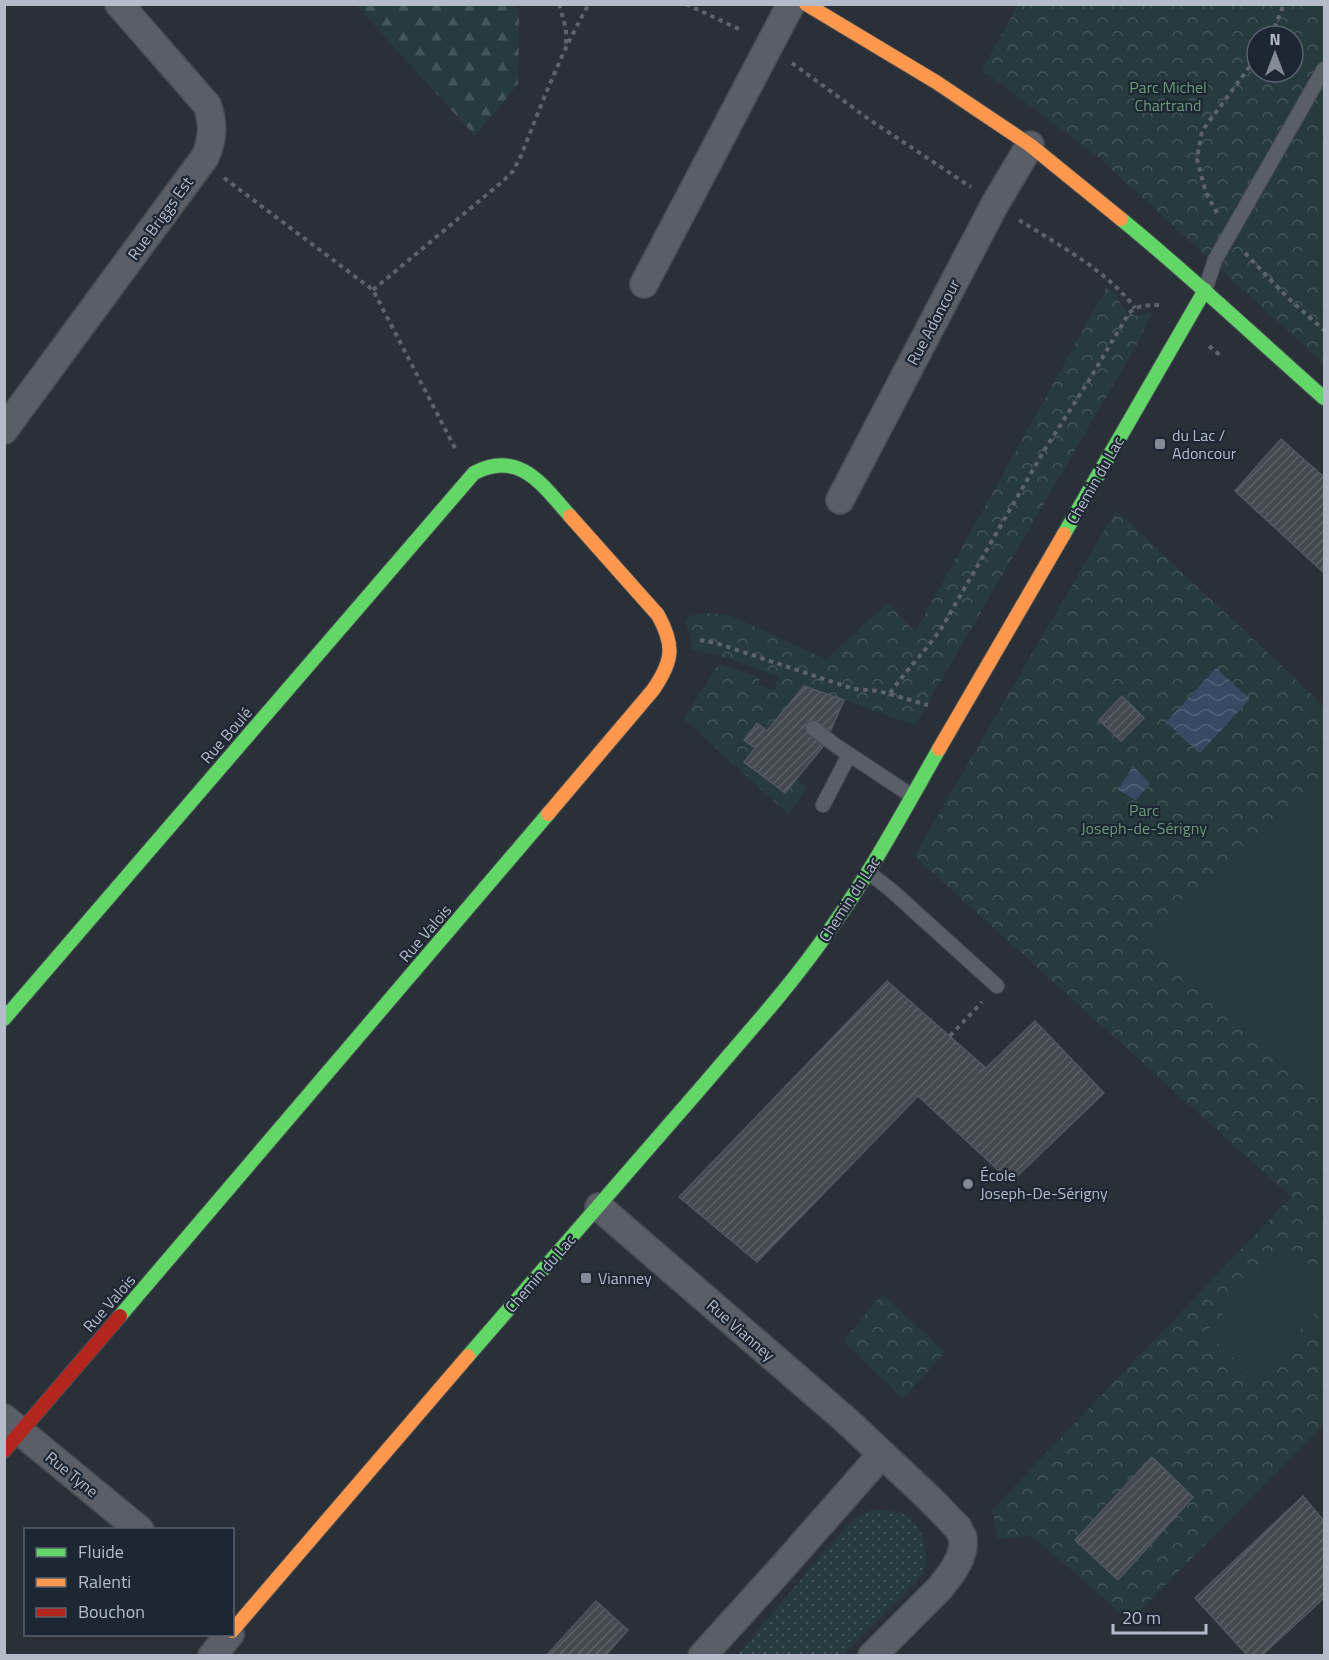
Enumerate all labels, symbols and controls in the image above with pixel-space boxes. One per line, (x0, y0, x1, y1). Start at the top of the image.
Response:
north arrow (1245, 24, 1305, 84)
text: N (1269, 27, 1281, 51)
park label: Parc Michel Chartrand (1129, 75, 1207, 117)
street label: Rue Briggs Est (121, 171, 199, 265)
street label: Rue Adoncour (900, 274, 966, 369)
place label: du Lac / Adoncour (1172, 423, 1237, 465)
street label: Chemin du Lac (1060, 432, 1130, 528)
marker: du Lac / Adoncour (1153, 437, 1167, 451)
street label: Rue Boulé (194, 701, 258, 769)
park label: Parc Joseph-de-Sérigny (1081, 798, 1207, 840)
street label: Chemin du Lac (812, 852, 886, 946)
street label: Rue Valois (393, 899, 457, 967)
place label: École Joseph-De-Sérigny (980, 1163, 1108, 1205)
marker: École Joseph-De-Sérigny (961, 1177, 975, 1191)
street label: Chemin du Lac (499, 1228, 581, 1318)
place label: Vianney (598, 1266, 652, 1290)
street label: Rue Valois (77, 1269, 141, 1337)
marker: Vianney (579, 1271, 593, 1285)
street label: Rue Vianney (702, 1294, 781, 1367)
street label: Rue Tyne (40, 1445, 104, 1503)
legend (24, 1528, 234, 1636)
text: Fluide (78, 1538, 124, 1565)
text: Ralenti (78, 1568, 131, 1595)
scale bar (1113, 1597, 1206, 1635)
text: Bouchon (78, 1598, 145, 1625)
text: 20 m (1122, 1604, 1161, 1631)

